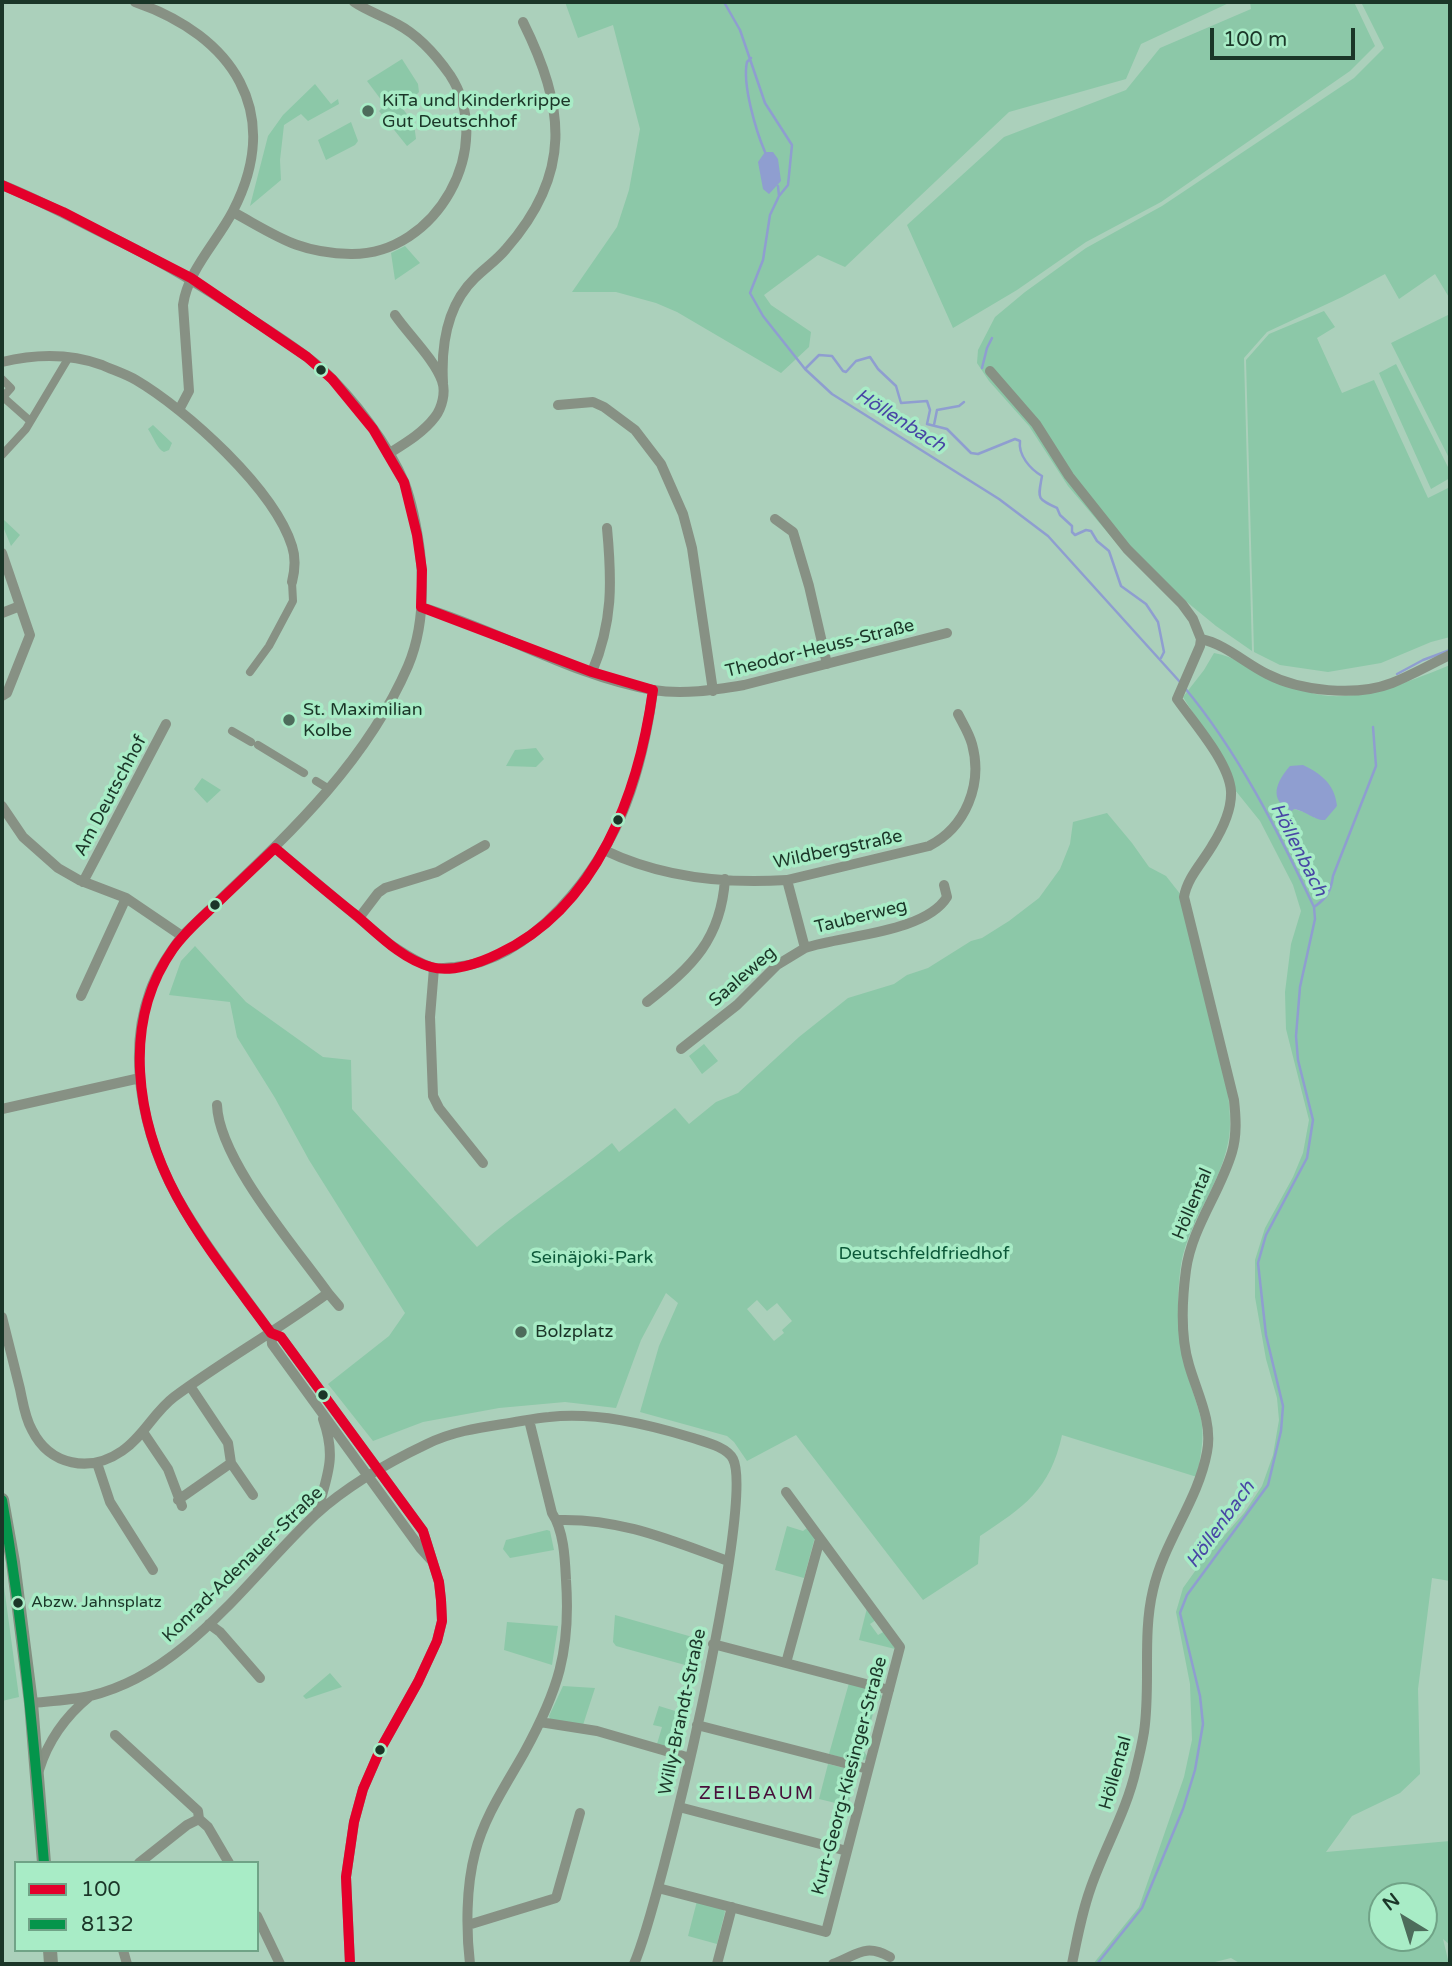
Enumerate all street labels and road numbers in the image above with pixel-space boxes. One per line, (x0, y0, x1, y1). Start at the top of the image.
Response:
street label: Theodor-Heuss-Straße (723, 615, 917, 683)
street label: Am Deutschhof (70, 732, 152, 860)
street label: Wildbergstraße (771, 826, 905, 874)
street label: Tauberweg (812, 895, 910, 939)
street label: Saaleweg (705, 942, 781, 1012)
street label: Höllental (1168, 1165, 1218, 1243)
street label: Konrad-Adenauer-Straße (158, 1483, 328, 1647)
street label: Willy-Brandt-Straße (655, 1627, 711, 1797)
street label: Kurt-Georg-Kiesinger-Straße (808, 1654, 892, 1898)
street label: Höllental (1095, 1734, 1137, 1812)

